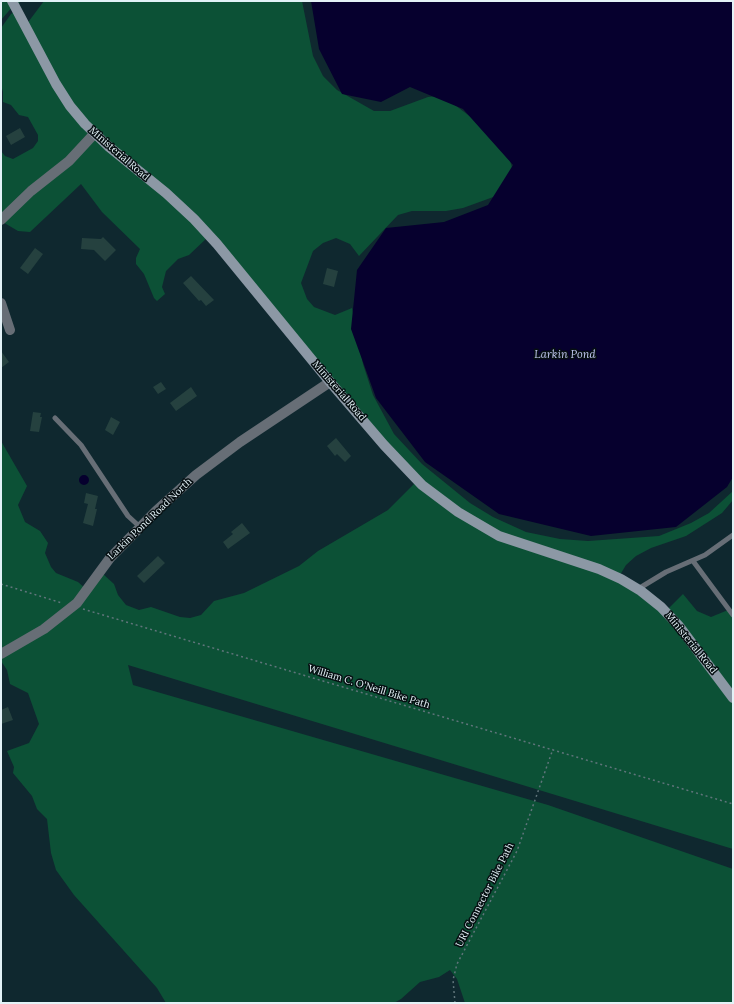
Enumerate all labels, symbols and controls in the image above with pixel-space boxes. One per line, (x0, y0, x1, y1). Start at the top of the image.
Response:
street label: Ministerial Road (87, 125, 151, 183)
water label: Larkin Pond (534, 348, 596, 362)
street label: Ministerial Road (310, 359, 368, 423)
street label: Larkin Pond Road North (105, 476, 195, 562)
street label: Ministerial Road (663, 610, 719, 676)
street label: William C. O'Neill Bike Path (307, 663, 431, 711)
street label: URI Connector Bike Path (453, 841, 517, 949)

